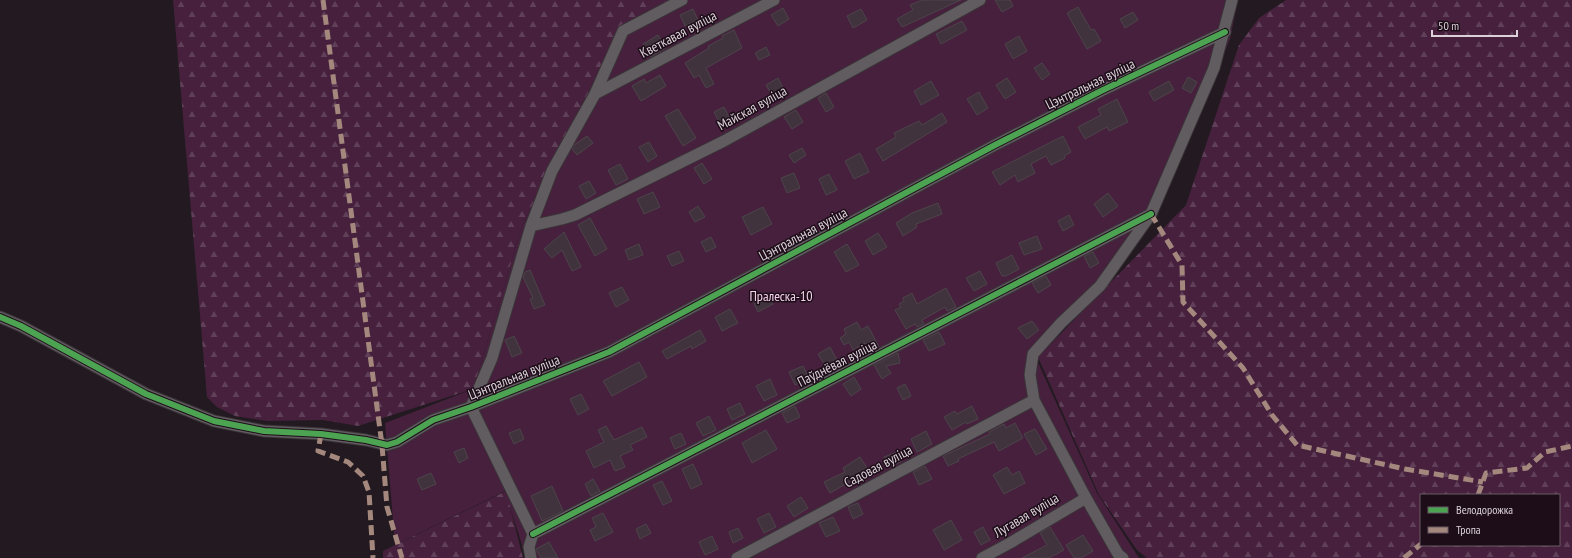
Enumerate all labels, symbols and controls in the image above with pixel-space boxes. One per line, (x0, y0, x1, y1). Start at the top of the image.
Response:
street label: Кветкавая вуліца (636, 6, 720, 62)
scale bar (1432, 12, 1517, 38)
text: 50 m (1438, 18, 1459, 33)
street label: Цэнтральная вуліца (1042, 55, 1138, 113)
street label: Майская вуліца (714, 82, 790, 134)
street label: Цэнтральная вуліца (756, 203, 850, 265)
park label: Пралеска-10 (749, 287, 813, 305)
street label: Паўднёвая вуліца (794, 335, 880, 391)
street label: Цэнтральная вуліца (465, 350, 563, 404)
street label: Садовая вуліца (841, 440, 915, 492)
street label: Лугавая вуліца (989, 489, 1062, 542)
legend (1420, 494, 1560, 546)
text: Велодорожка (1456, 502, 1513, 517)
text: Тропа (1456, 522, 1481, 537)

